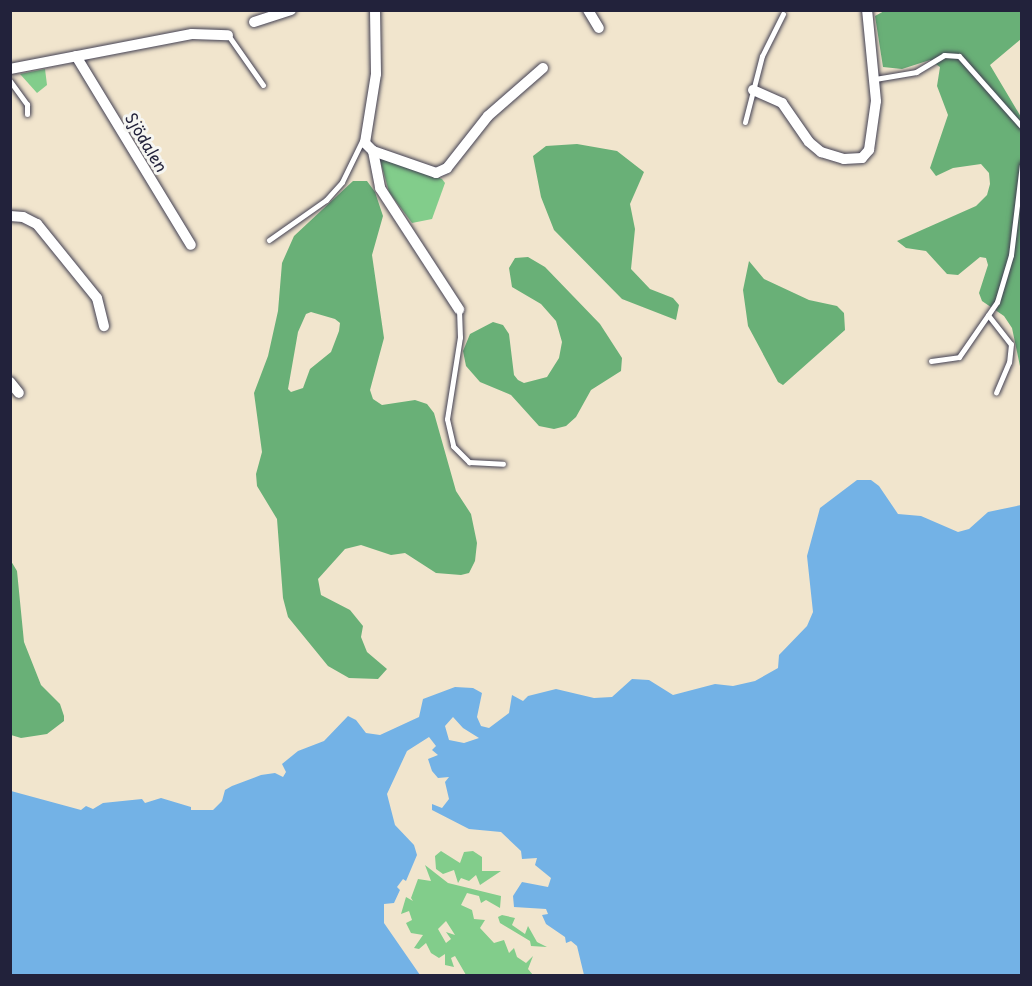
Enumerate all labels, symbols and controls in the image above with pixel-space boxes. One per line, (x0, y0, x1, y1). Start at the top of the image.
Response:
street label: Sjödalen (122, 109, 172, 175)

